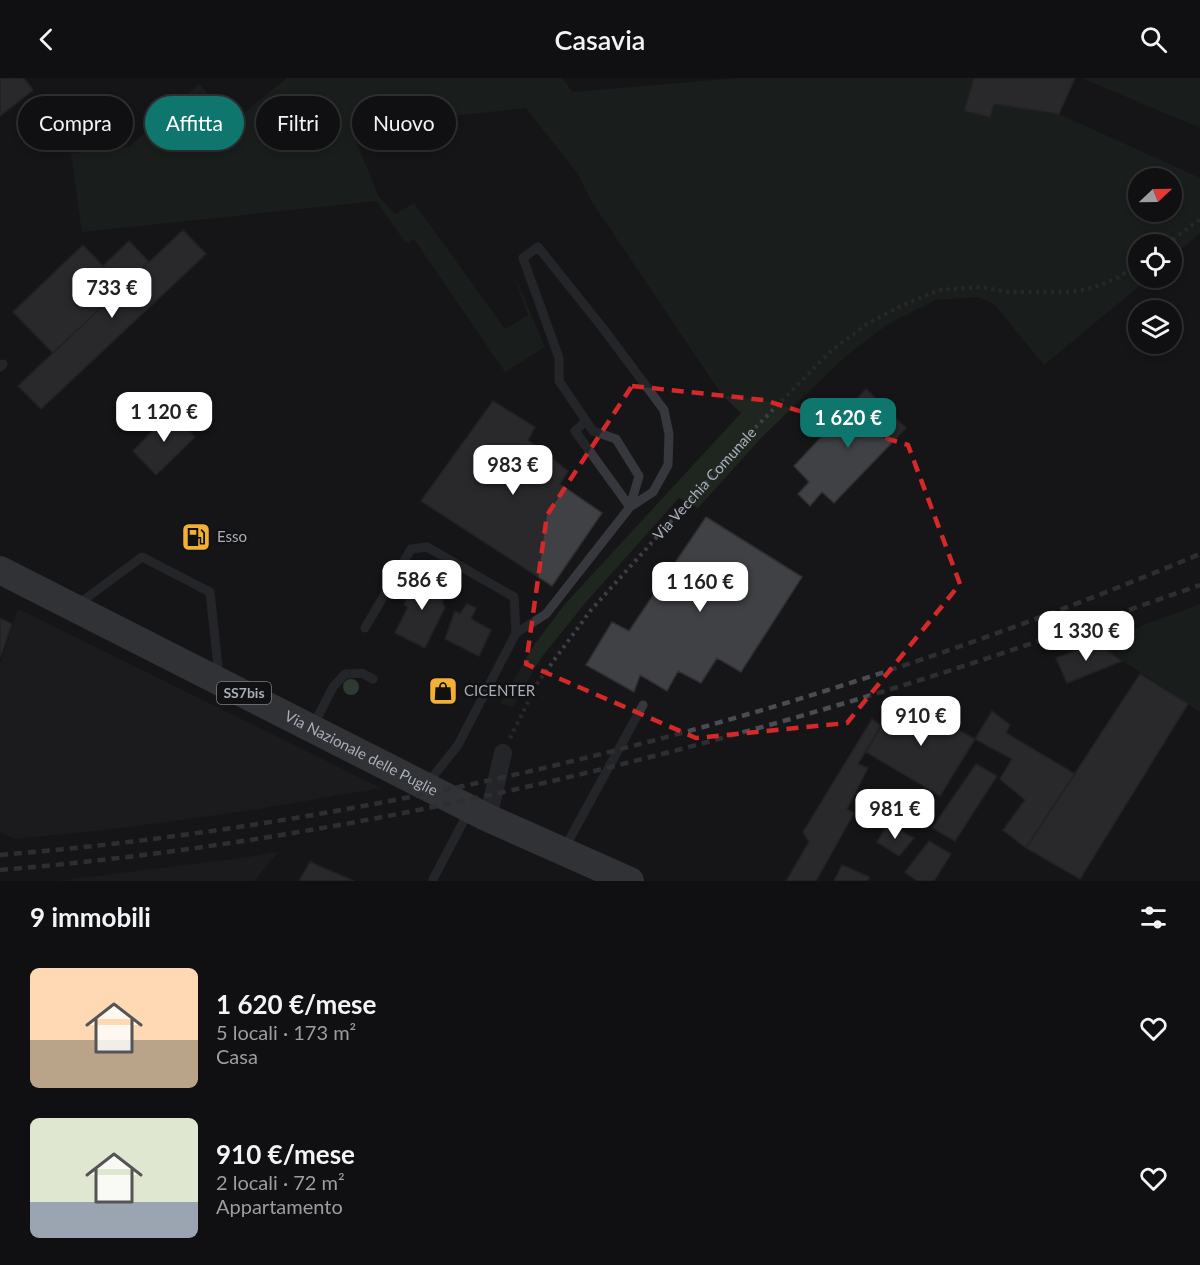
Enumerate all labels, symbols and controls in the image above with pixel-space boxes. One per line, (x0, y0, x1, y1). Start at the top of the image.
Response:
icon: back (30, 23, 63, 56)
text: Casavia (555, 23, 645, 56)
icon: search (1137, 23, 1170, 56)
chip: Compra (18, 96, 133, 150)
chip: Affitta (145, 96, 244, 150)
chip: Filtri (256, 96, 340, 150)
chip: Nuovo (352, 96, 456, 150)
north arrow (1128, 168, 1182, 222)
map controls (1128, 168, 1182, 354)
button: locate (1128, 234, 1182, 288)
pin: 733 € (70, 268, 154, 319)
text: 733 € (86, 275, 138, 299)
button: layers (1128, 300, 1182, 354)
pin: 1 120 € (109, 392, 219, 443)
pin: 1 620 € (793, 398, 903, 449)
text: 1 120 € (130, 399, 198, 423)
text: 1 620 € (814, 405, 882, 429)
street label: Via Vecchia Comunale (649, 423, 760, 543)
pin: 983 € (471, 445, 555, 496)
text: 983 € (487, 452, 539, 476)
fuel station icon: Esso (180, 521, 212, 553)
place label: Esso (217, 527, 247, 545)
pin: 586 € (380, 560, 464, 611)
pin: 1 160 € (645, 562, 755, 613)
text: 586 € (396, 567, 448, 591)
text: 1 160 € (666, 569, 734, 593)
pin: 1 330 € (1031, 611, 1141, 662)
text: 1 330 € (1052, 618, 1120, 642)
shop icon: CICENTER (427, 675, 459, 707)
place label: CICENTER (464, 681, 536, 699)
road number: SS7bis (217, 682, 271, 704)
pin: 910 € (879, 696, 963, 747)
text: 910 € (895, 703, 947, 727)
street label: Via Nazionale delle Puglie (282, 706, 441, 799)
pin: 981 € (853, 789, 937, 840)
text: 981 € (869, 796, 921, 820)
text: 9 immobili (30, 901, 151, 933)
icon: filters (1137, 901, 1170, 934)
text: 1 620 €/mese (216, 988, 376, 1020)
icon: home (78, 992, 150, 1064)
icon: heart (1137, 1012, 1170, 1045)
text: 5 locali · 173 m² (216, 1020, 356, 1044)
text: Casa (216, 1044, 258, 1068)
text: 910 €/mese (216, 1138, 355, 1170)
icon: home (78, 1142, 150, 1214)
icon: heart (1137, 1162, 1170, 1195)
text: 2 locali · 72 m² (216, 1170, 345, 1194)
text: Appartamento (216, 1194, 343, 1218)

